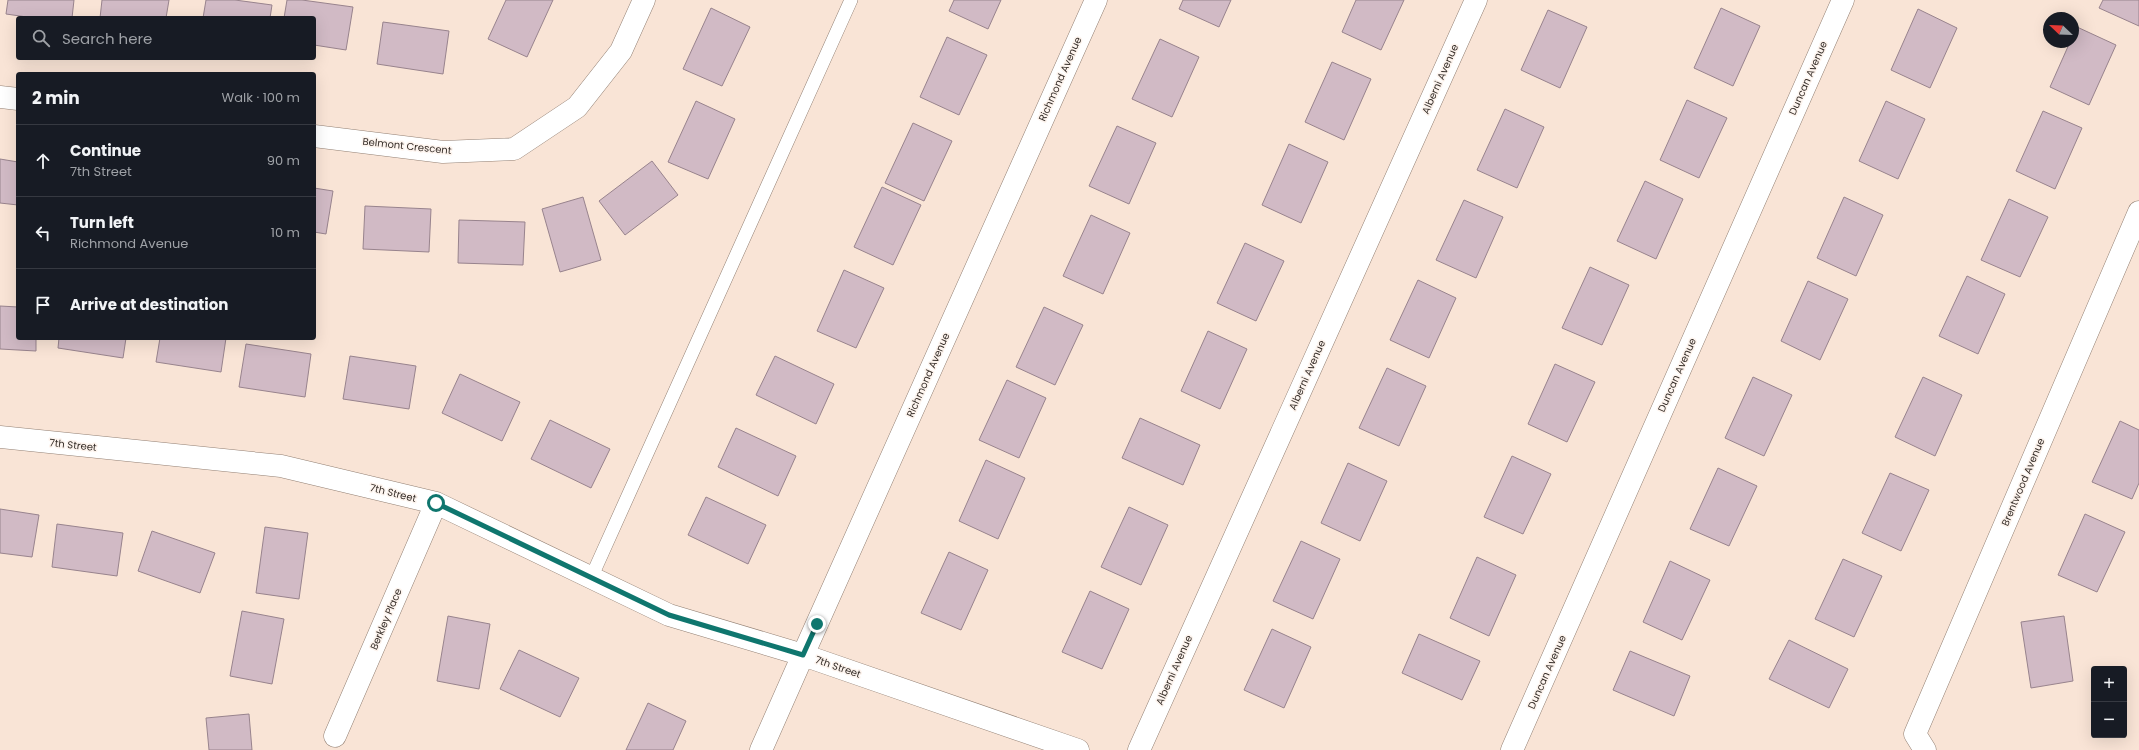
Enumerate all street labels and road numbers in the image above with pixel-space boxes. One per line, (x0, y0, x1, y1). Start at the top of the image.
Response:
street label: Richmond Avenue (1035, 34, 1085, 124)
street label: Duncan Avenue (1785, 39, 1831, 117)
street label: Alberni Avenue (1418, 42, 1462, 116)
street label: Belmont Crescent (362, 134, 453, 158)
street label: Richmond Avenue (903, 330, 953, 420)
street label: Duncan Avenue (1654, 336, 1700, 414)
street label: Alberni Avenue (1285, 338, 1329, 412)
street label: 7th Street (49, 435, 98, 455)
street label: Brentwood Avenue (1998, 436, 2048, 528)
street label: 7th Street (368, 480, 418, 506)
street label: Berkley Place (366, 586, 406, 652)
street label: Alberni Avenue (1152, 633, 1196, 707)
street label: Duncan Avenue (1524, 633, 1570, 711)
street label: 7th Street (813, 652, 863, 682)

